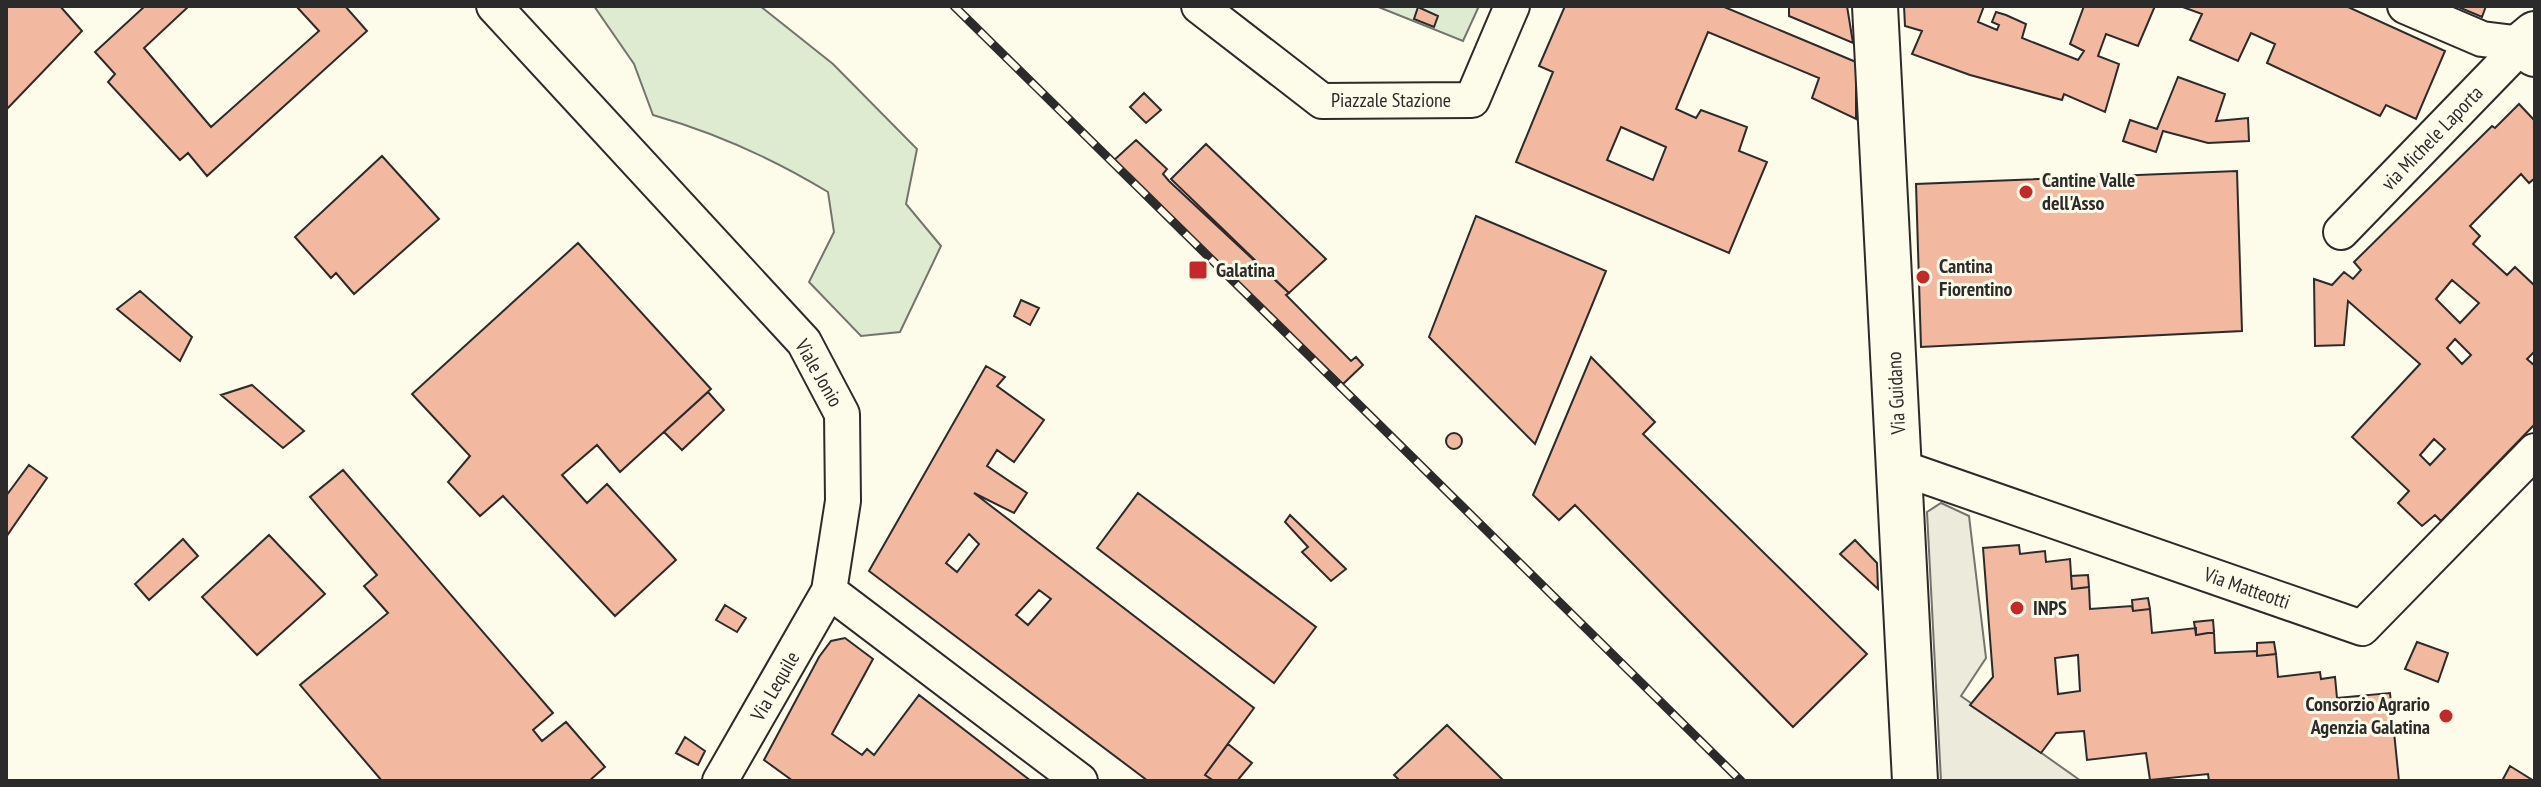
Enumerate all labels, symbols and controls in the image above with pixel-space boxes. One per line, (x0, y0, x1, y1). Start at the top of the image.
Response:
street label: via Michele Laporta (2376, 80, 2488, 196)
street label: Piazzale Stazione (1331, 87, 1451, 113)
place label: Cantine Valle dell'Asso (2042, 167, 2135, 216)
marker: Cantine Valle dell'Asso (2017, 183, 2035, 201)
place label: Cantina Fiorentino (1939, 253, 2012, 302)
place label: Galatina (1216, 257, 1275, 283)
marker: Galatina (1187, 259, 1209, 281)
marker: Cantina Fiorentino (1914, 268, 1932, 286)
street label: Viale Jonio (789, 334, 849, 412)
street label: Via Guidano (1881, 351, 1911, 436)
street label: Via Matteotti (2200, 561, 2294, 615)
place label: INPS (2033, 595, 2067, 621)
marker: INPS (2008, 599, 2026, 617)
street label: Via Lequile (744, 647, 805, 726)
place label: Consorzio Agrario Agenzia Galatina (2305, 691, 2430, 740)
marker: Consorzio Agrario Agenzia Galatina (2437, 707, 2455, 725)

